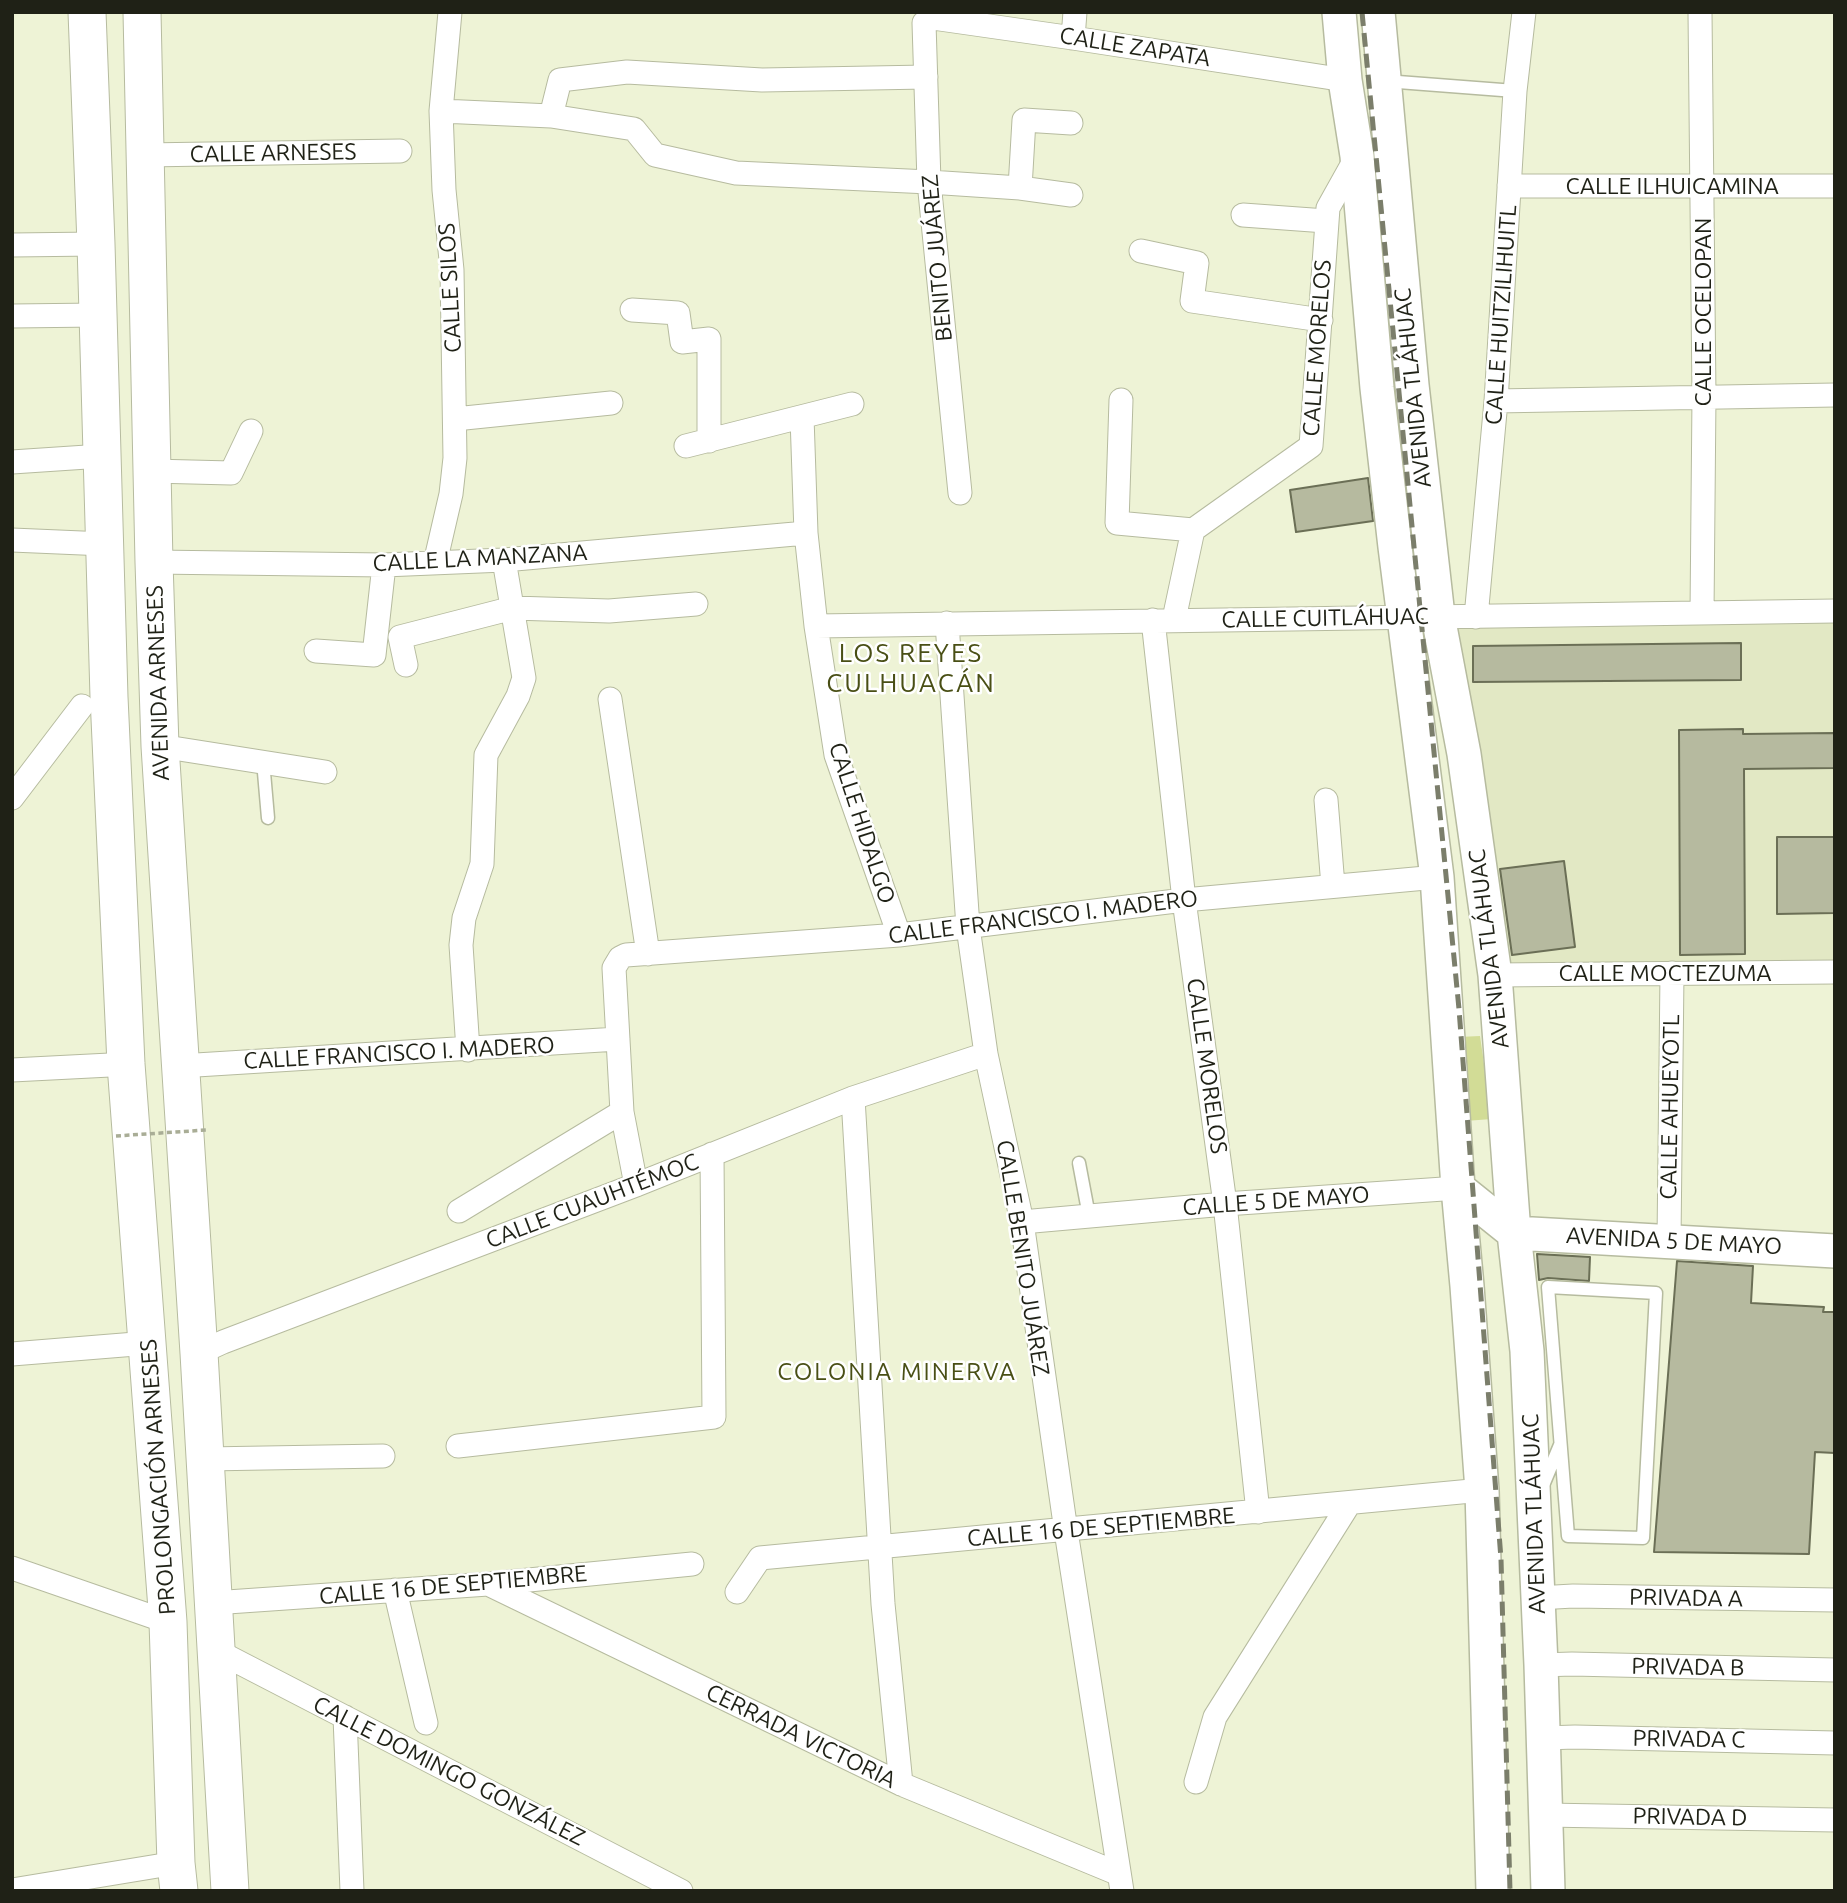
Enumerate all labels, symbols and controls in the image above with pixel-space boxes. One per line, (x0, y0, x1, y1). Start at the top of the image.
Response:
street label: CALLE ZAPATA (1058, 21, 1212, 73)
street label: CALLE ARNESES (189, 138, 357, 168)
street label: CALLE ILHUICAMINA (1565, 172, 1779, 200)
street label: BENITO JUÁREZ (916, 173, 958, 343)
street label: CALLE HUITZILIHUITL (1480, 204, 1522, 426)
street label: CALLE OCELOPAN (1689, 218, 1717, 406)
street label: CALLE SILOS (433, 222, 467, 354)
street label: CALLE MORELOS (1297, 259, 1337, 437)
street label: AVENIDA TLÁHUAC (1389, 287, 1437, 489)
street label: CALLE LA MANZANA (372, 539, 588, 577)
street label: AVENIDA ARNESES (141, 585, 175, 781)
street label: CALLE CUITLÁHUAC (1221, 602, 1429, 634)
district label: LOS REYES CULHUACÁN (827, 637, 995, 698)
street label: CALLE HIDALGO (823, 739, 901, 907)
street label: AVENIDA TLÁHUAC (1463, 848, 1515, 1050)
street label: CALLE FRANCISCO I. MADERO (887, 884, 1199, 950)
street label: CALLE MOCTEZUMA (1559, 959, 1771, 987)
street label: CALLE MORELOS (1181, 976, 1233, 1156)
street label: CALLE AHUEYOTL (1655, 1014, 1685, 1200)
street label: CALLE FRANCISCO I. MADERO (243, 1031, 555, 1075)
street label: CALLE BENITO JUÁREZ (991, 1138, 1055, 1378)
street label: CALLE CUAUHTÉMOC (482, 1148, 702, 1254)
street label: CALLE 5 DE MAYO (1181, 1181, 1371, 1221)
street label: AVENIDA 5 DE MAYO (1565, 1222, 1783, 1260)
street label: PROLONGACIÓN ARNESES (135, 1338, 181, 1616)
district label: COLONIA MINERVA (779, 1358, 1015, 1386)
street label: AVENIDA TLÁHUAC (1517, 1413, 1551, 1615)
street label: CALLE 16 DE SEPTIEMBRE (966, 1502, 1236, 1552)
street label: CALLE 16 DE SEPTIEMBRE (318, 1560, 588, 1610)
street label: PRIVADA A (1629, 1583, 1743, 1613)
street label: PRIVADA B (1631, 1652, 1745, 1682)
street label: CERRADA VICTORIA (702, 1678, 900, 1794)
street label: CALLE DOMINGO GONZÁLEZ (308, 1690, 590, 1852)
street label: PRIVADA C (1632, 1724, 1746, 1754)
street label: PRIVADA D (1632, 1802, 1748, 1832)

